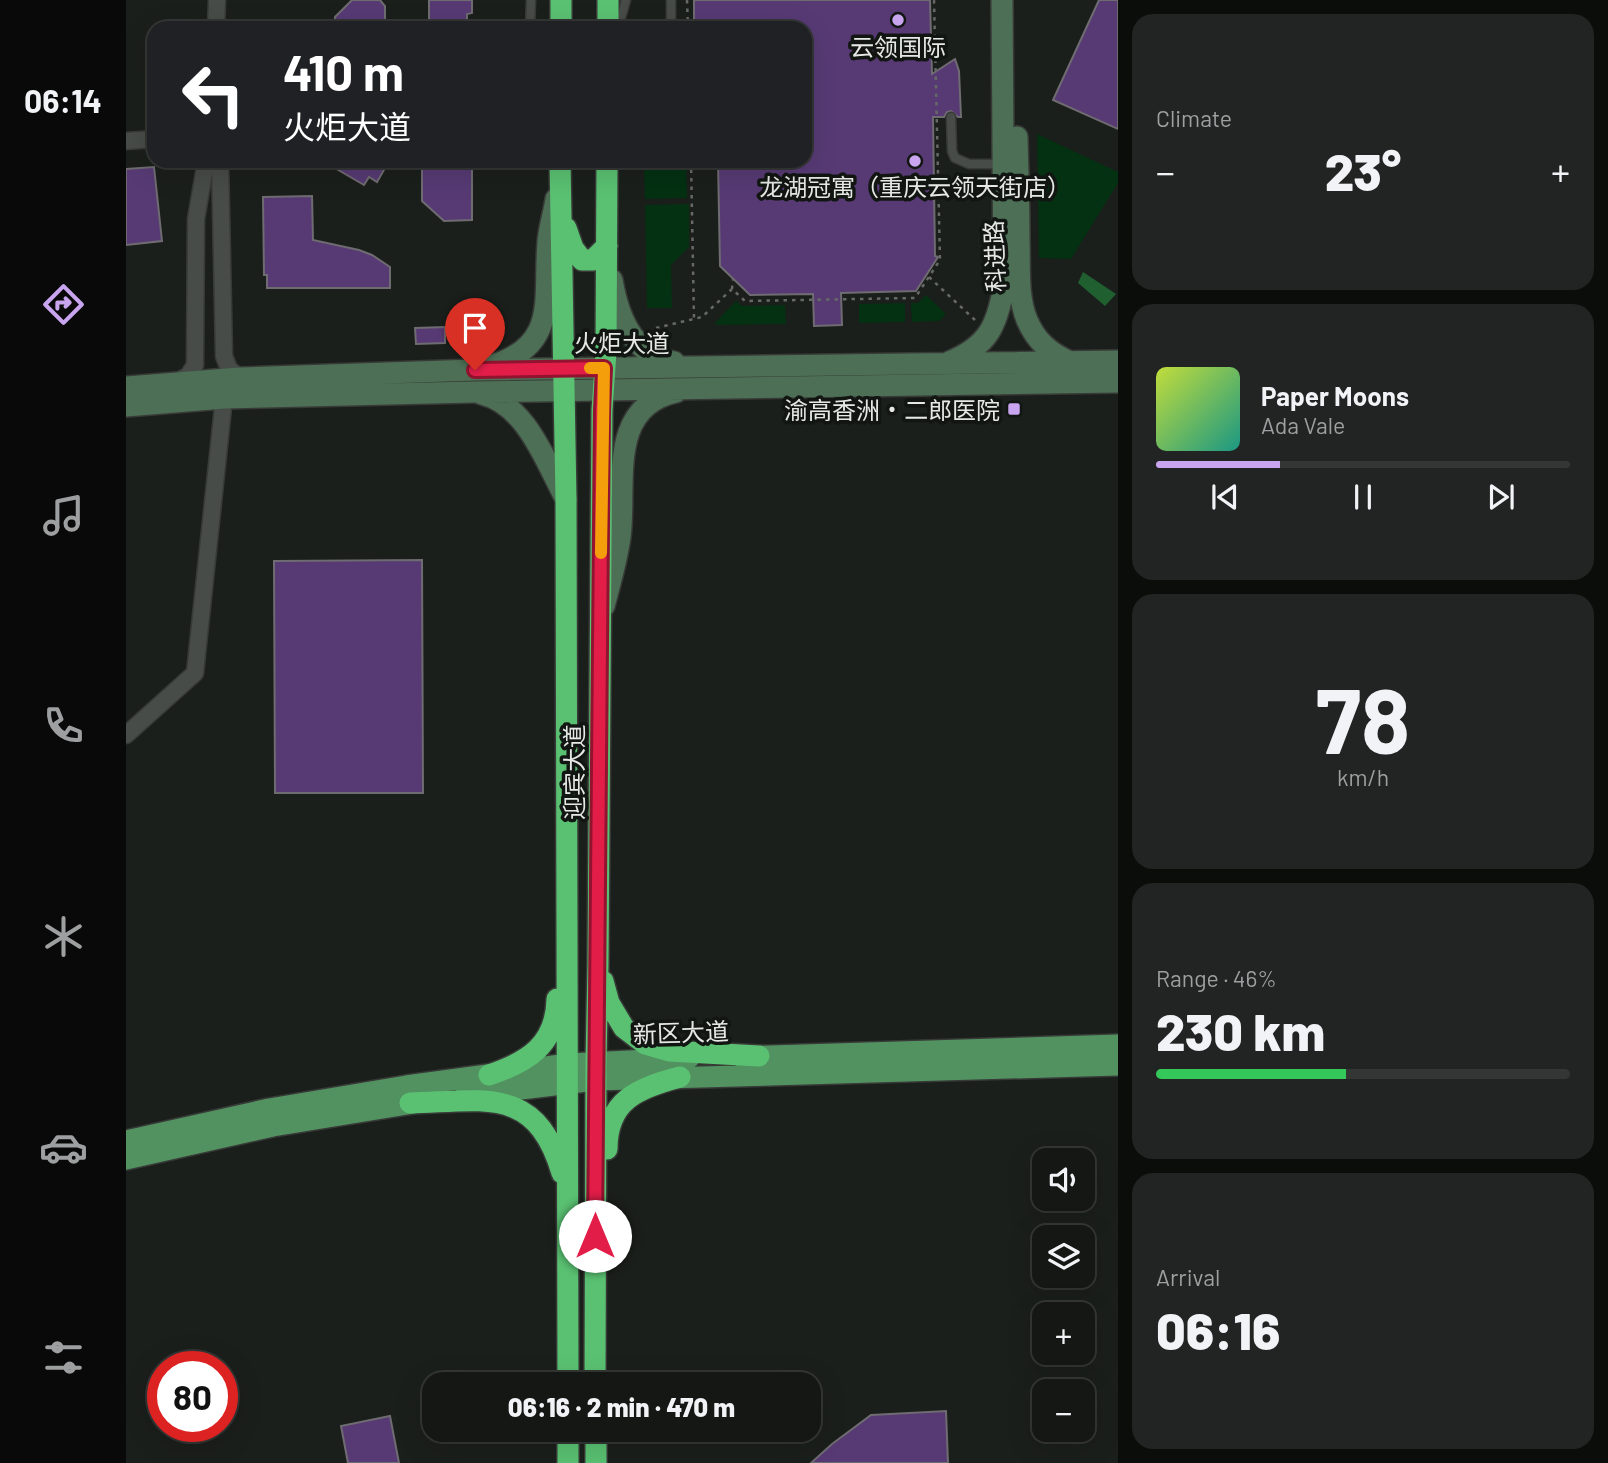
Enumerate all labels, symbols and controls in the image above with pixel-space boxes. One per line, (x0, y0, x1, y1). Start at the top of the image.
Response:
marker: 云领国际 (890, 12, 906, 28)
place label: 云领国际 (850, 32, 946, 61)
text: 410 m (283, 42, 404, 101)
icon: left (168, 49, 259, 140)
text: 06:14 (24, 81, 102, 119)
text: Climate (1156, 104, 1232, 132)
text: 火炬大道 (283, 107, 411, 145)
text: 23° (1325, 139, 1401, 201)
text: − (1156, 148, 1175, 194)
text: + (1551, 148, 1570, 194)
marker: 龙湖冠寓（重庆云领天街店） (907, 153, 923, 169)
place label: 龙湖冠寓（重庆云领天街店） (759, 172, 1071, 201)
street label: 科进路 (978, 220, 1010, 292)
icon: directions (39, 280, 88, 329)
pin (445, 298, 505, 370)
icon: arrive (456, 309, 494, 347)
street label: 火炬大道 (574, 328, 670, 357)
text: Paper Moons (1261, 380, 1409, 411)
place label: 渝高香洲‧二郎医院 (784, 395, 1000, 424)
marker: 渝高香洲‧二郎医院 (1006, 401, 1022, 417)
text: Ada Vale (1261, 411, 1345, 439)
icon: previous (1206, 478, 1244, 516)
icon: pause (1344, 478, 1382, 516)
icon: next (1482, 478, 1520, 516)
icon: music (39, 491, 88, 540)
text: 78 (1316, 663, 1410, 772)
icon: phone (39, 701, 88, 750)
street label: 迎宾大道 (559, 724, 588, 820)
text: km/h (1337, 763, 1389, 791)
icon: climate (39, 912, 88, 961)
text: Range · 46% (1156, 964, 1277, 992)
text: 230 km (1156, 999, 1325, 1061)
street label: 新区大道 (633, 1016, 729, 1048)
icon: car (39, 1123, 88, 1172)
map controls (1032, 1148, 1095, 1442)
button: sound (1032, 1148, 1095, 1211)
position arrow (558, 1199, 632, 1273)
button: layers (1032, 1225, 1095, 1288)
text: Arrival (1156, 1263, 1220, 1291)
text: 06:16 (1156, 1298, 1280, 1360)
button: + (1032, 1302, 1095, 1365)
icon: filters (39, 1333, 88, 1382)
speed limit sign: 80 (147, 1351, 238, 1442)
button: − (1032, 1379, 1095, 1442)
text: 06:16 · 2 min · 470 m (508, 1391, 735, 1422)

